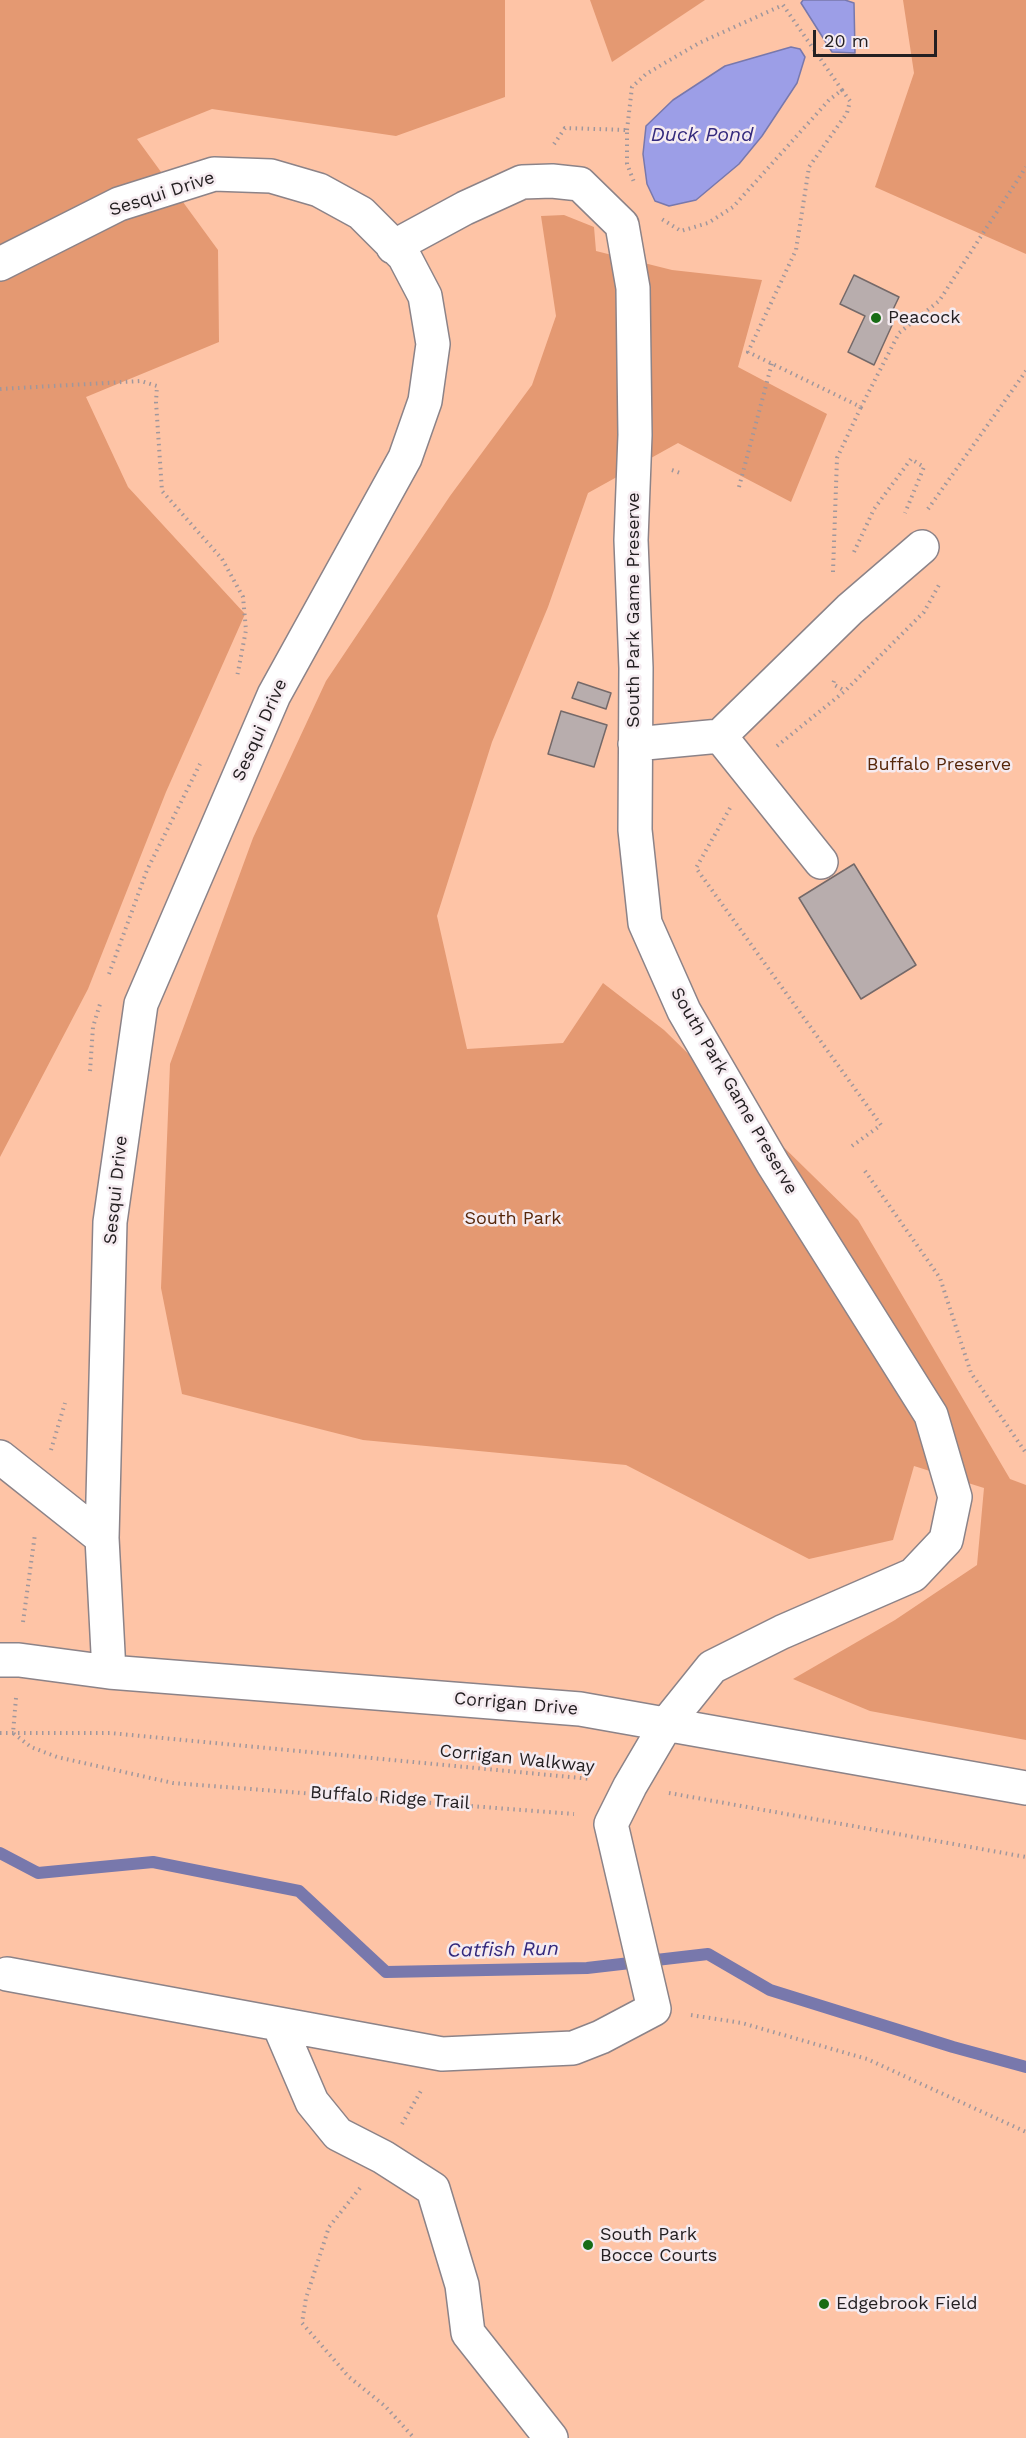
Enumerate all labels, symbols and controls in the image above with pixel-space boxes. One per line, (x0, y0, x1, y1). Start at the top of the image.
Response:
scale bar (816, 18, 940, 56)
text: 20 m (824, 30, 869, 51)
water label: Duck Pond (651, 123, 753, 147)
street label: Sesqui Drive (107, 167, 217, 221)
place label: Peacock (888, 307, 961, 329)
marker: Peacock (869, 311, 883, 325)
street label: South Park Game Preserve (623, 492, 645, 728)
street label: Sesqui Drive (228, 676, 292, 784)
park label: Buffalo Preserve (867, 754, 1011, 776)
street label: South Park Game Preserve (666, 984, 802, 1198)
street label: Sesqui Drive (100, 1134, 132, 1246)
park label: South Park (465, 1208, 561, 1230)
street label: Corrigan Drive (453, 1688, 579, 1720)
street label: Corrigan Walkway (438, 1740, 596, 1778)
street label: Buffalo Ridge Trail (309, 1782, 471, 1814)
water label: Catfish Run (447, 1937, 559, 1963)
place label: South Park Bocce Courts (600, 2224, 717, 2266)
marker: South Park Bocce Courts (581, 2238, 595, 2252)
place label: Edgebrook Field (836, 2293, 978, 2315)
marker: Edgebrook Field (817, 2297, 831, 2311)

